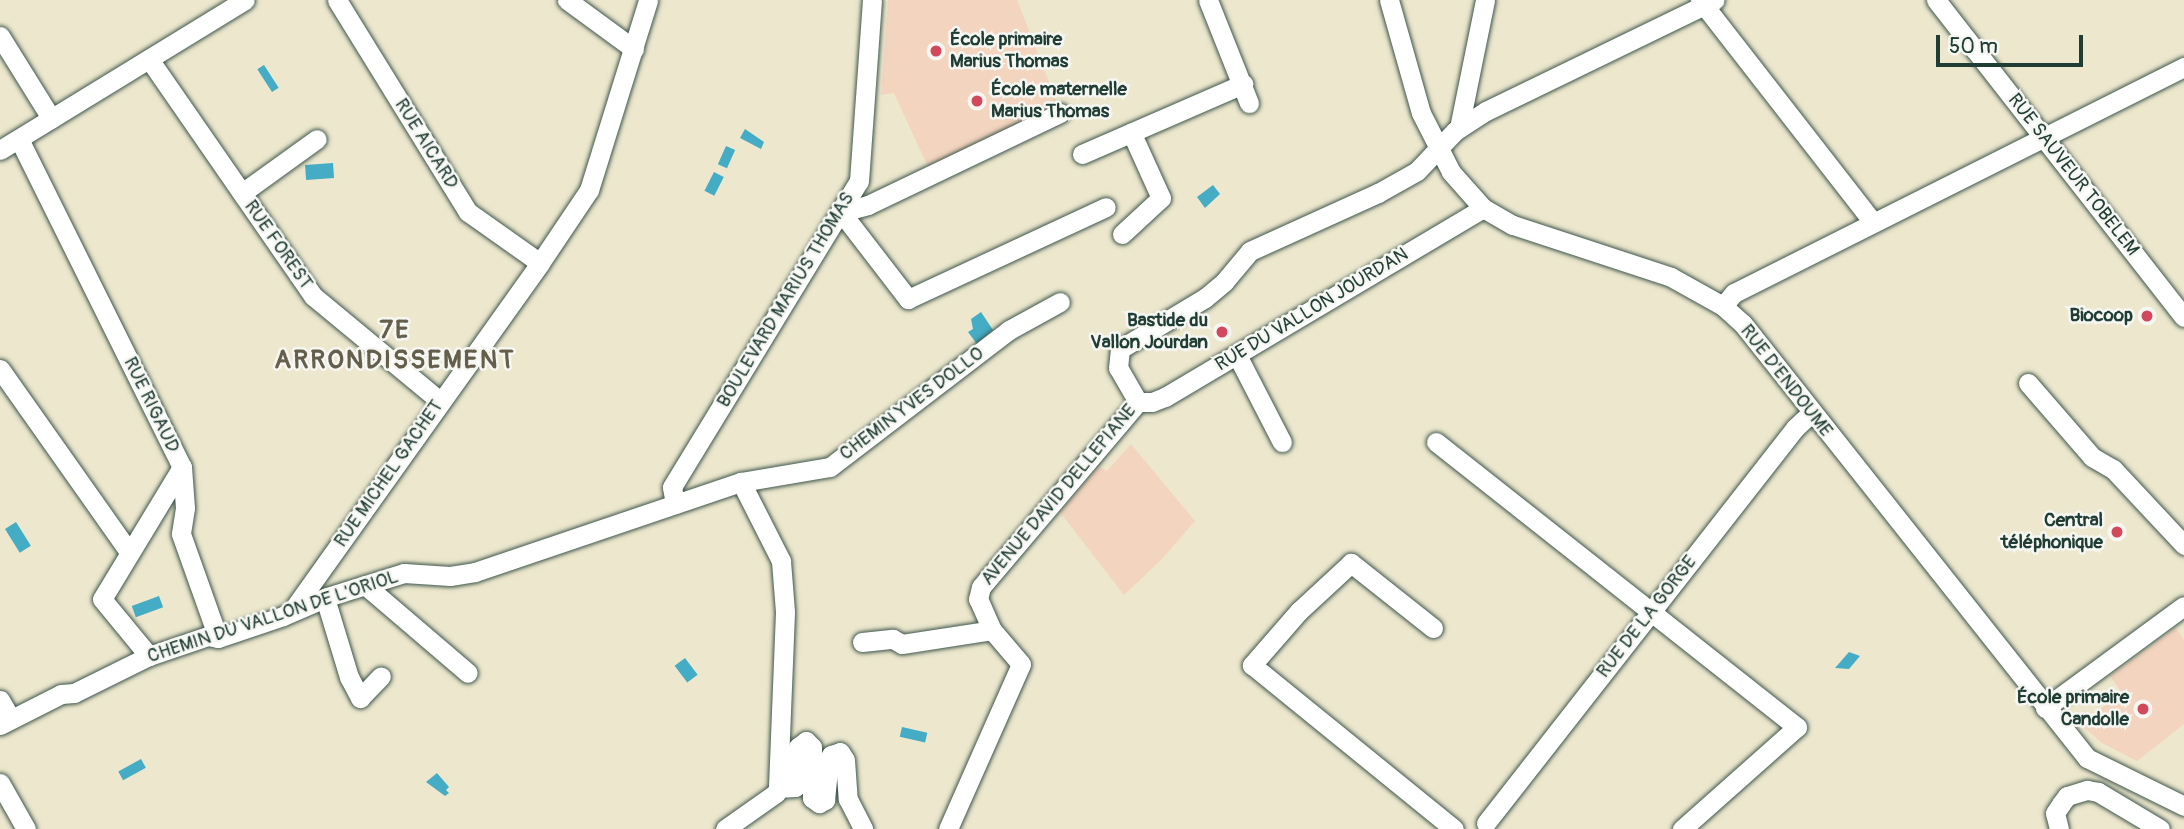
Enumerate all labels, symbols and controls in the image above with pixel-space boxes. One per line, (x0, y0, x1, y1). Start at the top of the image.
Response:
scale bar (1939, 21, 2086, 65)
place label: École primaire Marius Thomas (950, 29, 1068, 73)
text: 50 m (1949, 33, 1998, 60)
marker: École primaire Marius Thomas (928, 43, 944, 59)
place label: École maternelle Marius Thomas (991, 79, 1127, 123)
street label: RUE SAUVEUR TOBELEM (2003, 89, 2143, 261)
marker: École maternelle Marius Thomas (969, 93, 985, 109)
street label: RUE AICARD (389, 95, 463, 193)
street label: BOULEVARD MARIUS THOMAS (713, 188, 859, 412)
street label: RUE FOREST (239, 196, 317, 294)
street label: RUE DU VALLON JOURDAN (1212, 243, 1412, 377)
place label: Biocoop (2069, 305, 2133, 327)
marker: Biocoop (2139, 308, 2155, 324)
place label: Bastide du Vallon Jourdan (1090, 310, 1208, 354)
district label: 7E ARRONDISSEMENT (276, 315, 514, 376)
street label: RUE D'ENDOUME (1735, 320, 1837, 442)
marker: Bastide du Vallon Jourdan (1214, 324, 1230, 340)
street label: CHEMIN YVES DOLLO (835, 342, 989, 466)
street label: RUE RIGAUD (118, 354, 184, 456)
street label: RUE MICHEL GACHET (330, 396, 448, 552)
street label: AVENUE DAVID DELLEPIANE (977, 400, 1141, 590)
place label: Central téléphonique (2001, 510, 2103, 554)
marker: Central téléphonique (2109, 524, 2125, 540)
street label: RUE DE LA GORGE (1592, 551, 1702, 683)
street label: CHEMIN DU VALLON DE L'ORIOL (145, 566, 401, 668)
place label: École primaire Candolle (2017, 687, 2129, 731)
marker: École primaire Candolle (2135, 701, 2151, 717)

